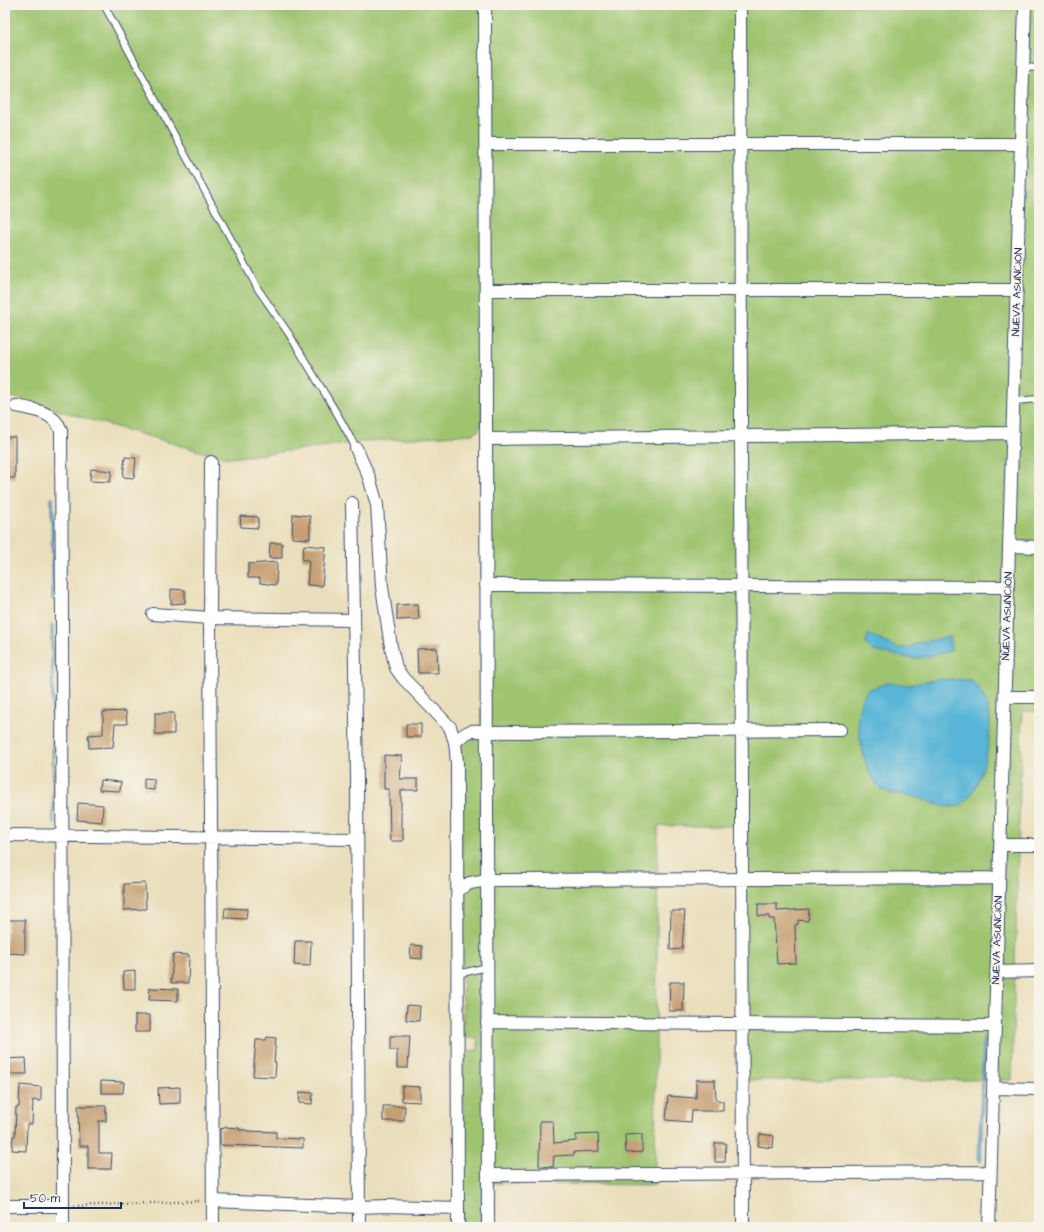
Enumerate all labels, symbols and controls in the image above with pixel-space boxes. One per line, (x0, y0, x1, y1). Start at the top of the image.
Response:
street label: NUEVA ASUNCIÓN (1008, 247, 1026, 337)
street label: NUEVA ASUNCIÓN (998, 571, 1016, 661)
street label: NUEVA ASUNCIÓN (988, 895, 1006, 985)
scale bar (24, 1184, 121, 1210)
text: 50 m (30, 1190, 61, 1207)

